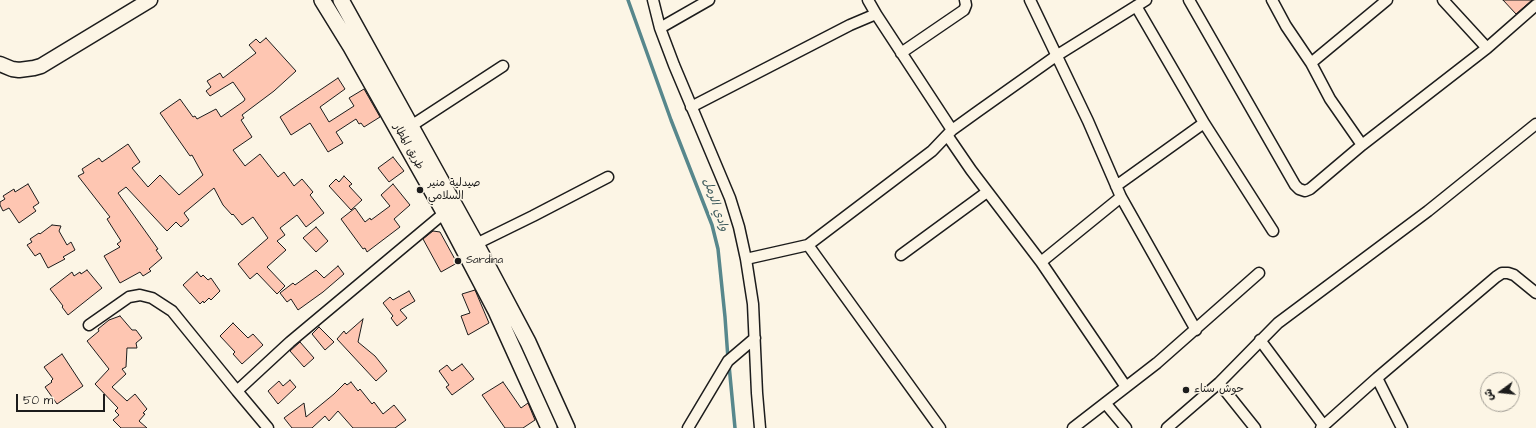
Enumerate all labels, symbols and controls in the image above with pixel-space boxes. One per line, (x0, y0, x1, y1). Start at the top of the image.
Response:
street label: طريق المطار (390, 122, 426, 172)
place label: صيدلية منير السلامي (428, 177, 480, 203)
water label: وادي الرمل (699, 177, 731, 233)
marker: صيدلية منير السلامي (415, 185, 425, 195)
place label: Sardina (466, 254, 503, 268)
marker: Sardina (453, 256, 463, 266)
north arrow (1480, 372, 1520, 412)
place label: حوش سناء (1194, 383, 1244, 397)
marker: حوش سناء (1181, 385, 1191, 395)
scale bar (18, 386, 107, 412)
text: ش (1480, 387, 1498, 403)
text: 50 m (23, 392, 53, 409)

